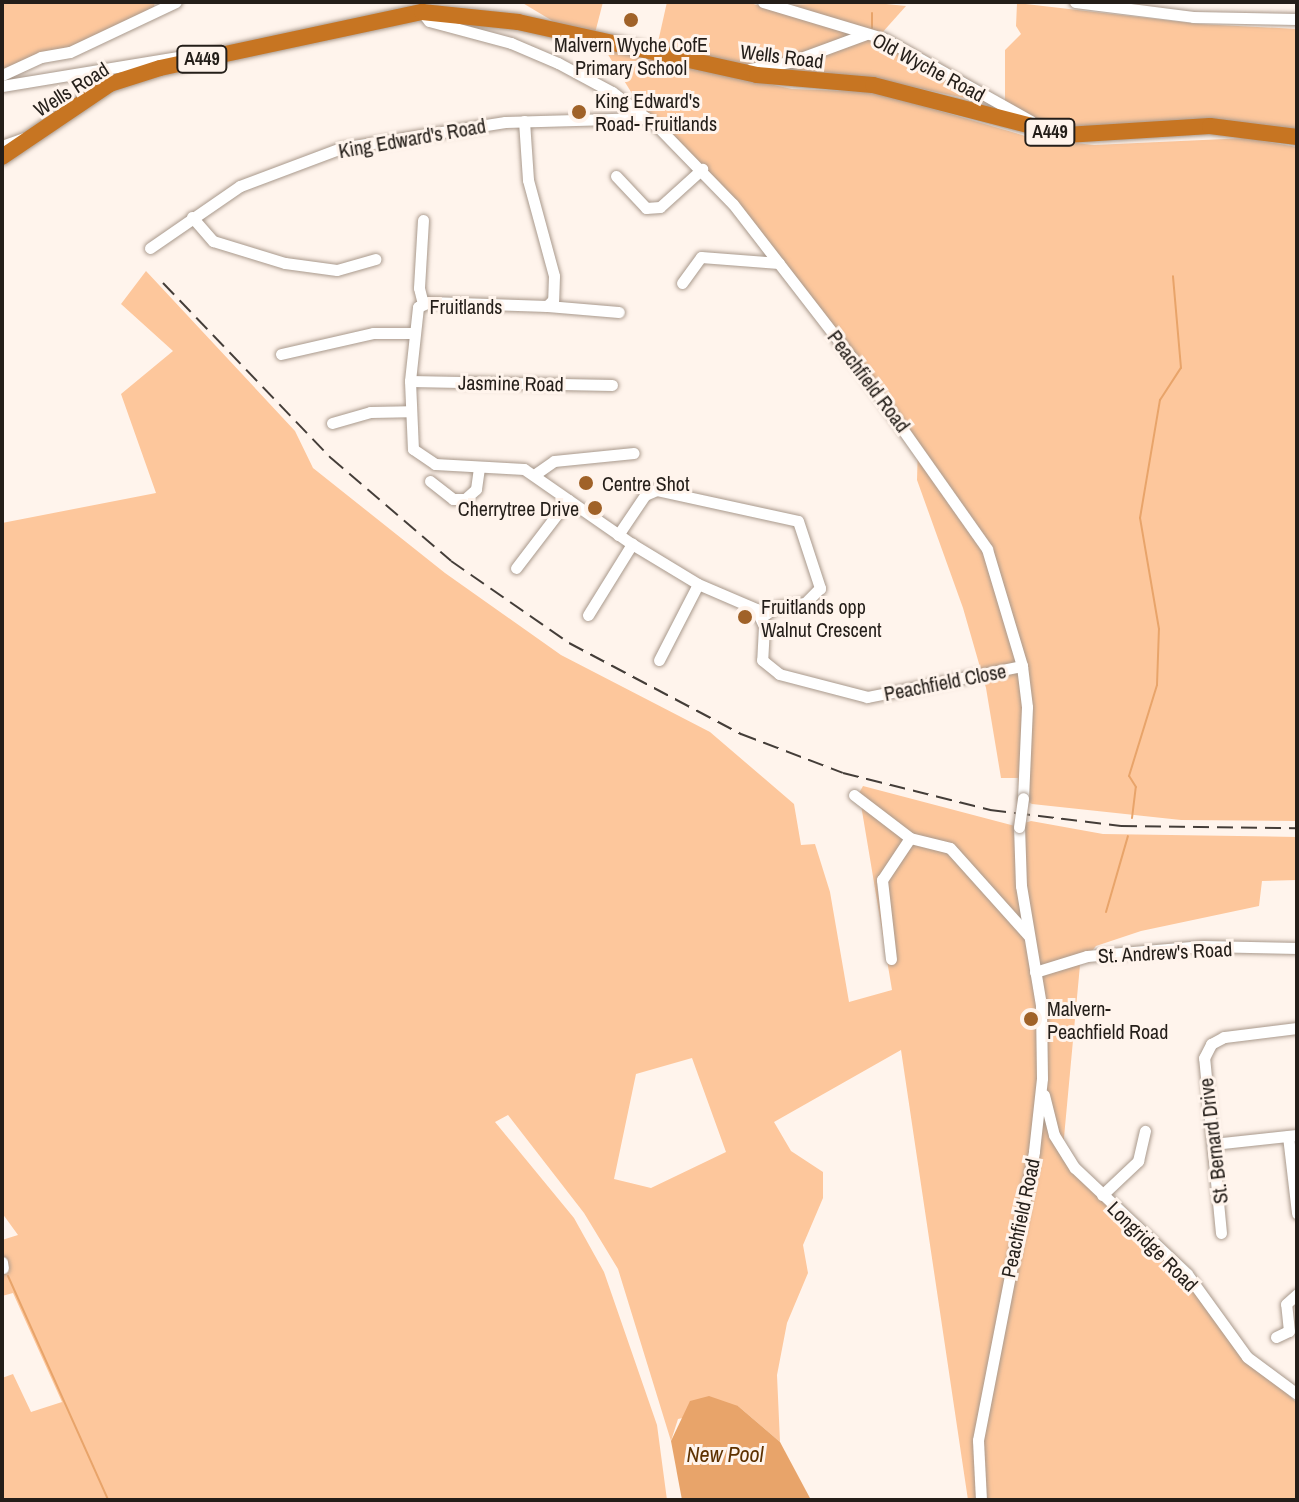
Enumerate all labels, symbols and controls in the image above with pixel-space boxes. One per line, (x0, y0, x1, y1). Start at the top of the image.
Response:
marker: Malvern Wyche CofE Primary School (622, 11, 640, 29)
street label: Old Wyche Road (869, 27, 989, 107)
place label: Malvern Wyche CofE Primary School (554, 32, 708, 79)
street label: Wells Road (739, 39, 825, 73)
road number: A449 (176, 45, 228, 73)
street label: Wells Road (29, 57, 113, 121)
place label: King Edward's Road- Fruitlands (595, 88, 717, 135)
marker: King Edward's Road- Fruitlands (570, 103, 588, 121)
street label: King Edward's Road (337, 113, 487, 163)
road number: A449 (1024, 118, 1076, 146)
street label: Fruitlands (430, 294, 502, 318)
street label: Peachfield Road (823, 325, 915, 437)
street label: Jasmine Road (458, 370, 564, 396)
place label: Centre Shot (602, 471, 690, 495)
marker: Centre Shot (577, 474, 595, 492)
place label: Cherrytree Drive (458, 496, 579, 520)
marker: Cherrytree Drive (586, 499, 604, 517)
place label: Fruitlands opp Walnut Crescent (761, 594, 882, 641)
marker: Fruitlands opp Walnut Crescent (736, 608, 754, 626)
street label: Peachfield Close (882, 658, 1008, 706)
street label: St. Andrew's Road (1097, 936, 1233, 968)
place label: Malvern- Peachfield Road (1047, 996, 1168, 1043)
marker: Malvern- Peachfield Road (1022, 1010, 1040, 1028)
street label: St. Bernard Drive (1193, 1077, 1233, 1205)
street label: Peachfield Road (996, 1156, 1044, 1280)
street label: Longridge Road (1103, 1196, 1203, 1296)
water label: New Pool (686, 1442, 764, 1468)

